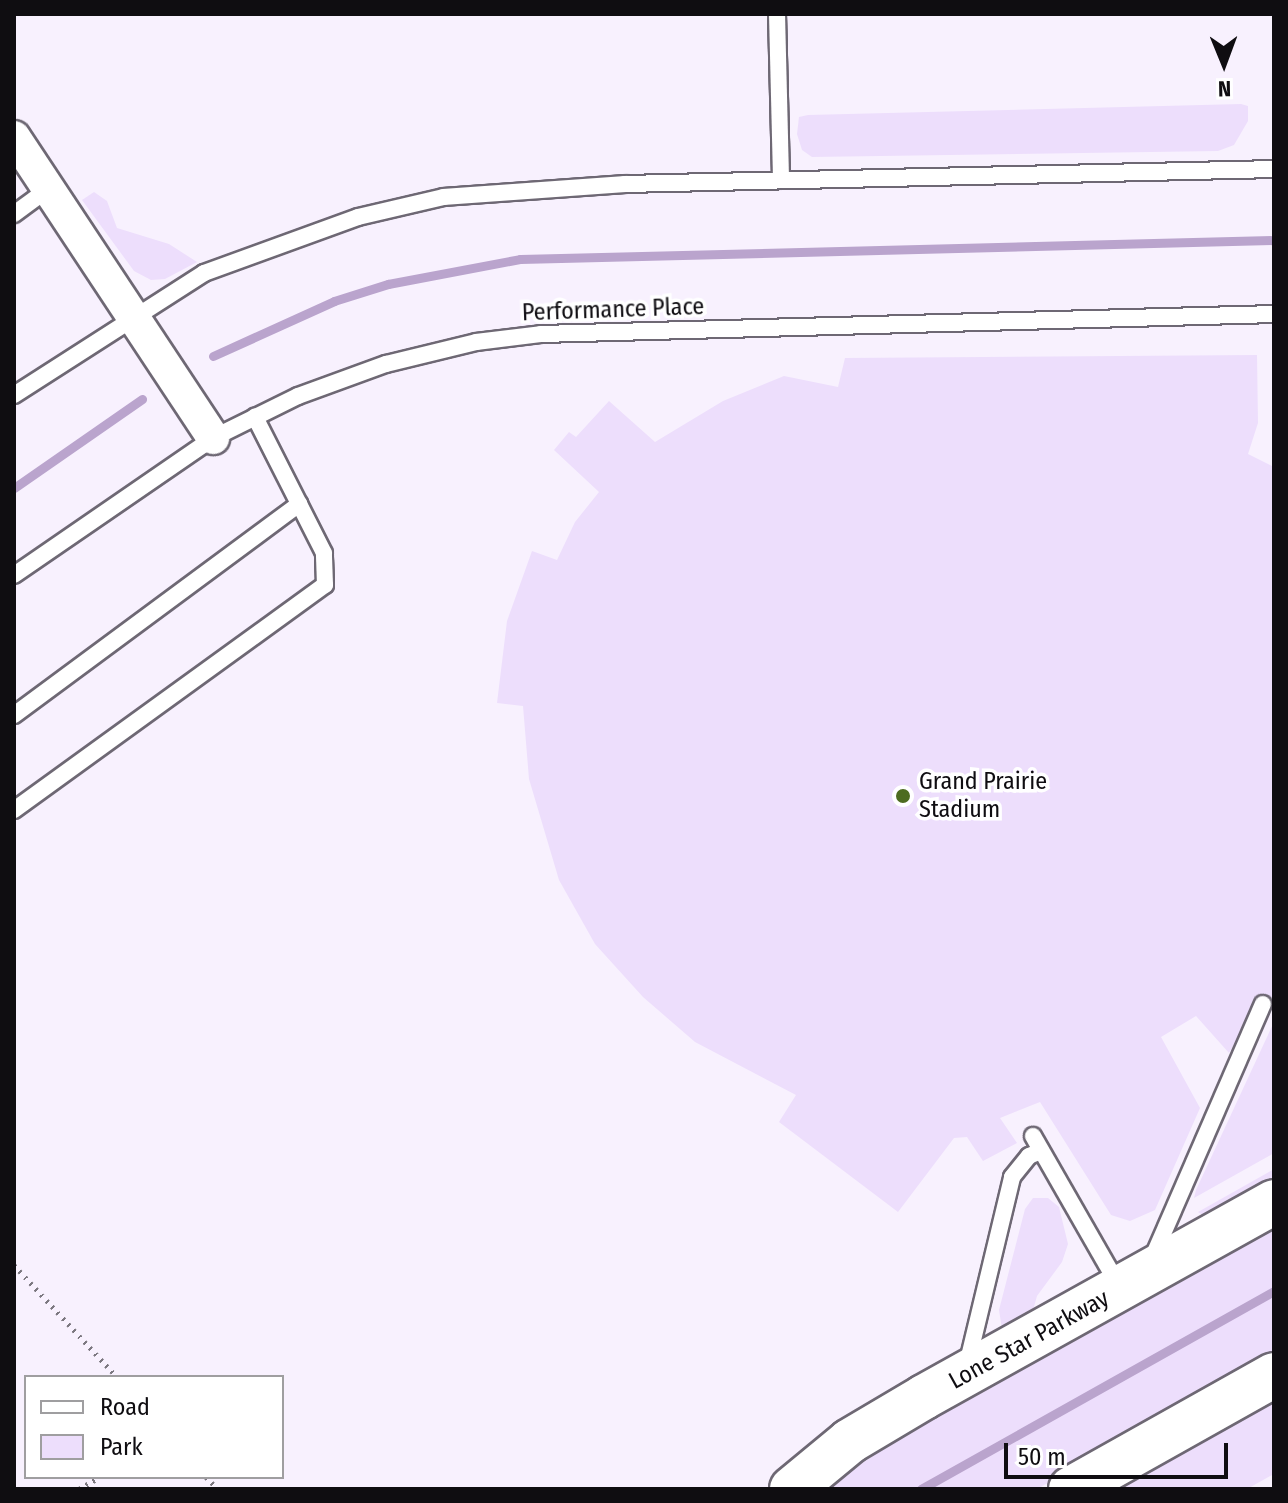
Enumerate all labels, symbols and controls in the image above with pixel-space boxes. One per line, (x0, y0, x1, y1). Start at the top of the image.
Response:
north arrow (1184, 24, 1264, 104)
text: N (1218, 75, 1231, 102)
street label: Performance Place (521, 292, 705, 328)
place label: Grand Prairie Stadium (919, 768, 1047, 824)
marker: Grand Prairie Stadium (894, 787, 912, 805)
street label: Lone Star Parkway (944, 1284, 1114, 1396)
legend (24, 1375, 284, 1479)
text: Road (100, 1393, 150, 1421)
scale bar (1008, 1427, 1232, 1477)
text: Park (100, 1433, 143, 1461)
text: 50 m (1018, 1443, 1066, 1471)

